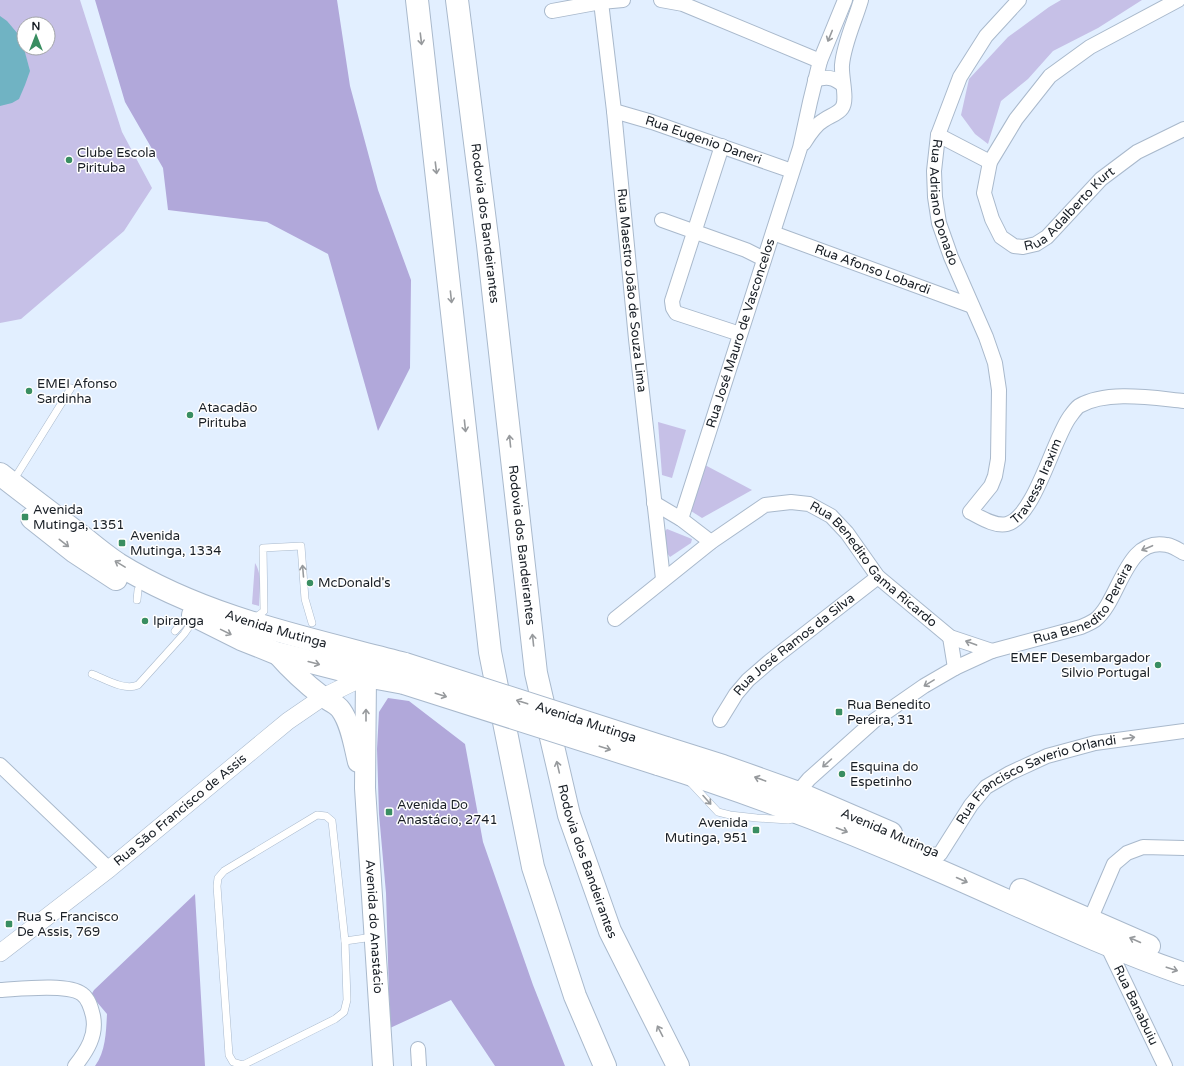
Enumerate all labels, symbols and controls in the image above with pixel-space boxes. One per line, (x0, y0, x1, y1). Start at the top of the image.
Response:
north arrow (16, 16, 56, 56)
text: N (32, 20, 40, 33)
one-way arrow (826, 30, 834, 42)
one-way arrow (418, 32, 425, 45)
street label: Rua Eugenio Daneri (643, 112, 764, 168)
street label: Rua Adriano Donado (926, 138, 962, 268)
street label: Rodovia dos Bandeirantes (467, 142, 502, 304)
place label: Clube Escola Pirituba (77, 145, 156, 176)
marker: Clube Escola Pirituba (64, 155, 74, 165)
one-way arrow (432, 161, 440, 174)
street label: Rua Adalberto Kurt (1022, 164, 1118, 255)
street label: Rua Maestro João de Souza Lima (614, 188, 650, 393)
street label: Rua José Mauro de Vasconcelos (703, 237, 778, 430)
street label: Rua Afonso Lobardi (812, 241, 933, 298)
one-way arrow (447, 290, 455, 303)
place label: EMEI Afonso Sardinha (37, 376, 117, 407)
marker: EMEI Afonso Sardinha (24, 386, 34, 396)
place label: Atacadão Pirituba (198, 400, 257, 431)
marker: Atacadão Pirituba (185, 410, 195, 420)
one-way arrow (461, 419, 469, 432)
one-way arrow (506, 435, 514, 448)
street label: Travessa Iraxim (1008, 436, 1065, 528)
street label: Rodovia dos Bandeirantes (505, 464, 539, 626)
street label: Rua Benedito Gama Ricardo (807, 498, 940, 631)
place label: Avenida Mutinga, 1351 (33, 502, 124, 533)
marker: Avenida Mutinga, 1351 (20, 512, 30, 522)
place label: Avenida Mutinga, 1334 (130, 528, 221, 559)
marker: Avenida Mutinga, 1334 (117, 538, 127, 548)
one-way arrow (58, 539, 69, 547)
one-way arrow (1142, 545, 1154, 552)
one-way arrow (115, 560, 126, 568)
street label: Rua Benedito Pereira (1031, 560, 1136, 648)
one-way arrow (299, 565, 307, 578)
place label: McDonald's (318, 575, 391, 591)
marker: McDonald's (305, 578, 315, 588)
street label: Rua José Ramos da Silva (730, 590, 858, 699)
street label: Avenida Mutinga (223, 606, 329, 652)
place label: Ipiranga (153, 613, 204, 629)
marker: Ipiranga (140, 616, 150, 626)
one-way arrow (220, 628, 232, 636)
one-way arrow (529, 634, 536, 647)
one-way arrow (965, 639, 977, 647)
place label: EMEF Desembargador Silvio Portugal (1010, 650, 1150, 681)
one-way arrow (307, 660, 320, 667)
marker: EMEF Desembargador Silvio Portugal (1153, 660, 1163, 670)
one-way arrow (923, 680, 935, 688)
one-way arrow (435, 692, 448, 699)
place label: Rua Benedito Pereira, 31 (847, 697, 931, 728)
one-way arrow (516, 698, 529, 705)
street label: Avenida Mutinga (533, 698, 639, 746)
marker: Rua Benedito Pereira, 31 (834, 707, 844, 717)
one-way arrow (362, 709, 370, 722)
street label: Rua Francisco Saverio Orlandi (953, 732, 1117, 827)
one-way arrow (1122, 734, 1135, 742)
one-way arrow (599, 744, 611, 752)
street label: Rua São Francisco de Assis (111, 751, 250, 870)
one-way arrow (822, 758, 832, 767)
place label: Esquina do Espetinho (850, 759, 919, 790)
one-way arrow (554, 761, 562, 774)
marker: Esquina do Espetinho (837, 769, 847, 779)
one-way arrow (753, 775, 766, 782)
street label: Rodovia dos Bandeirantes (554, 783, 620, 941)
one-way arrow (702, 795, 712, 805)
place label: Avenida Do Anastácio, 2741 (397, 797, 498, 828)
street label: Avenida Mutinga (838, 805, 942, 861)
marker: Avenida Do Anastácio, 2741 (384, 807, 394, 817)
place label: Avenida Mutinga, 951 (665, 815, 748, 846)
marker: Avenida Mutinga, 951 (751, 825, 761, 835)
one-way arrow (836, 826, 848, 834)
street label: Avenida do Anastácio (362, 859, 386, 994)
one-way arrow (955, 877, 967, 885)
place label: Rua S. Francisco De Assis, 769 (17, 909, 119, 940)
marker: Rua S. Francisco De Assis, 769 (4, 919, 14, 929)
one-way arrow (1129, 936, 1141, 943)
street label: Rua Banabuiu (1110, 963, 1162, 1048)
one-way arrow (1165, 966, 1177, 974)
one-way arrow (656, 1025, 663, 1037)

